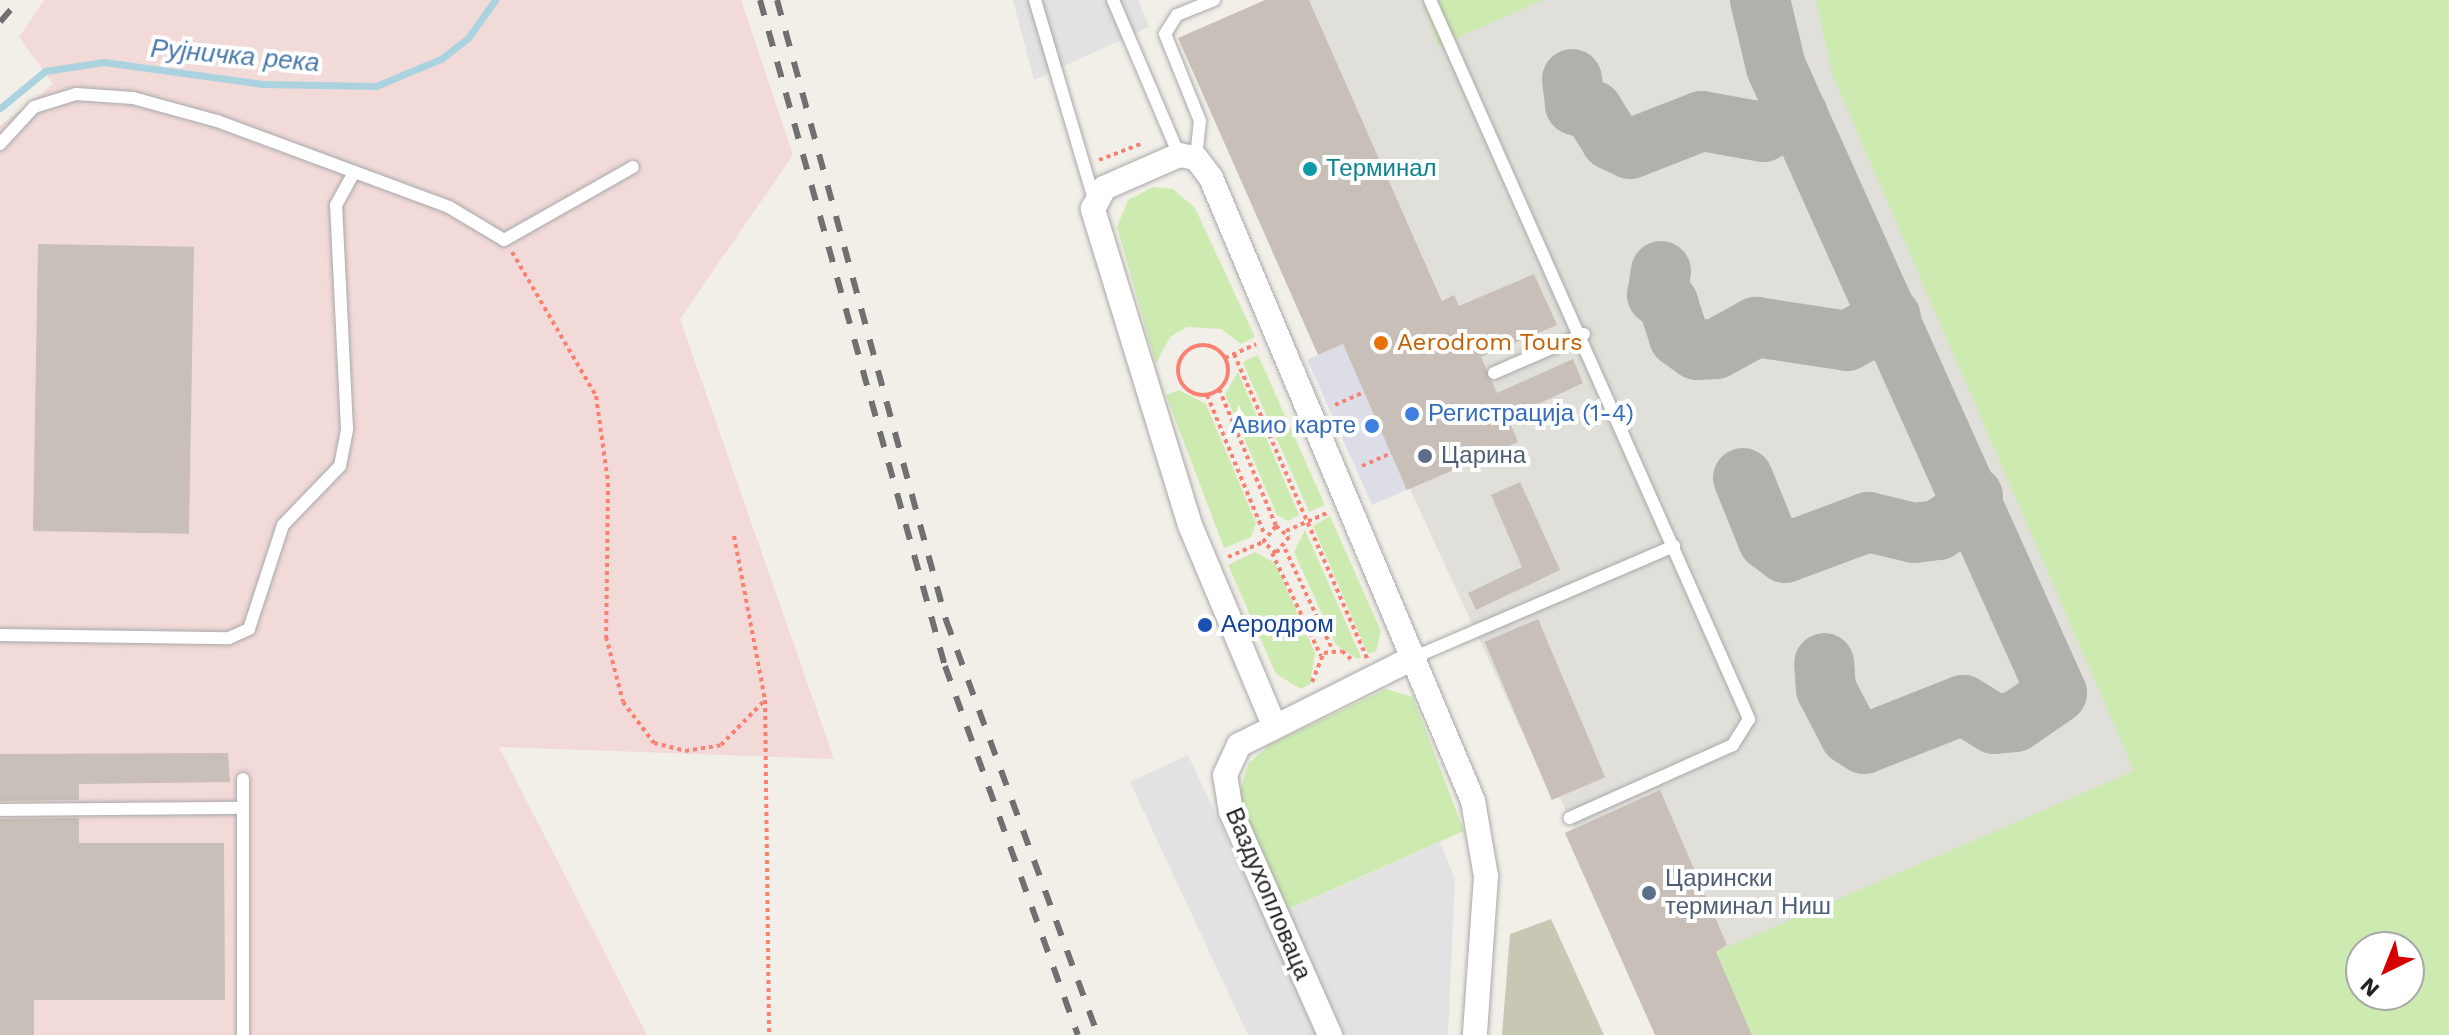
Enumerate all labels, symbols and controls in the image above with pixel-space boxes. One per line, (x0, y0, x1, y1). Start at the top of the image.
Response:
water label: Рујничка река (149, 33, 321, 79)
place label: Терминал (1326, 155, 1437, 183)
marker: Терминал (1301, 160, 1319, 178)
place label: Aerodrom Tours (1397, 329, 1583, 357)
marker: Aerodrom Tours (1372, 334, 1390, 352)
place label: Регистрација (1-4) (1428, 400, 1634, 428)
marker: Регистрација (1-4) (1403, 405, 1421, 423)
place label: Авио карте (1231, 412, 1356, 440)
marker: Авио карте (1363, 417, 1381, 435)
place label: Царина (1441, 442, 1526, 470)
marker: Царина (1416, 447, 1434, 465)
place label: Аеродром (1221, 611, 1334, 639)
marker: Аеродром (1196, 616, 1214, 634)
street label: Ваздухопловаца (1219, 804, 1317, 984)
place label: Царински терминал Ниш (1665, 865, 1831, 921)
marker: Царински терминал Ниш (1640, 884, 1658, 902)
north arrow (2345, 931, 2425, 1011)
text: N (2355, 973, 2384, 1002)

